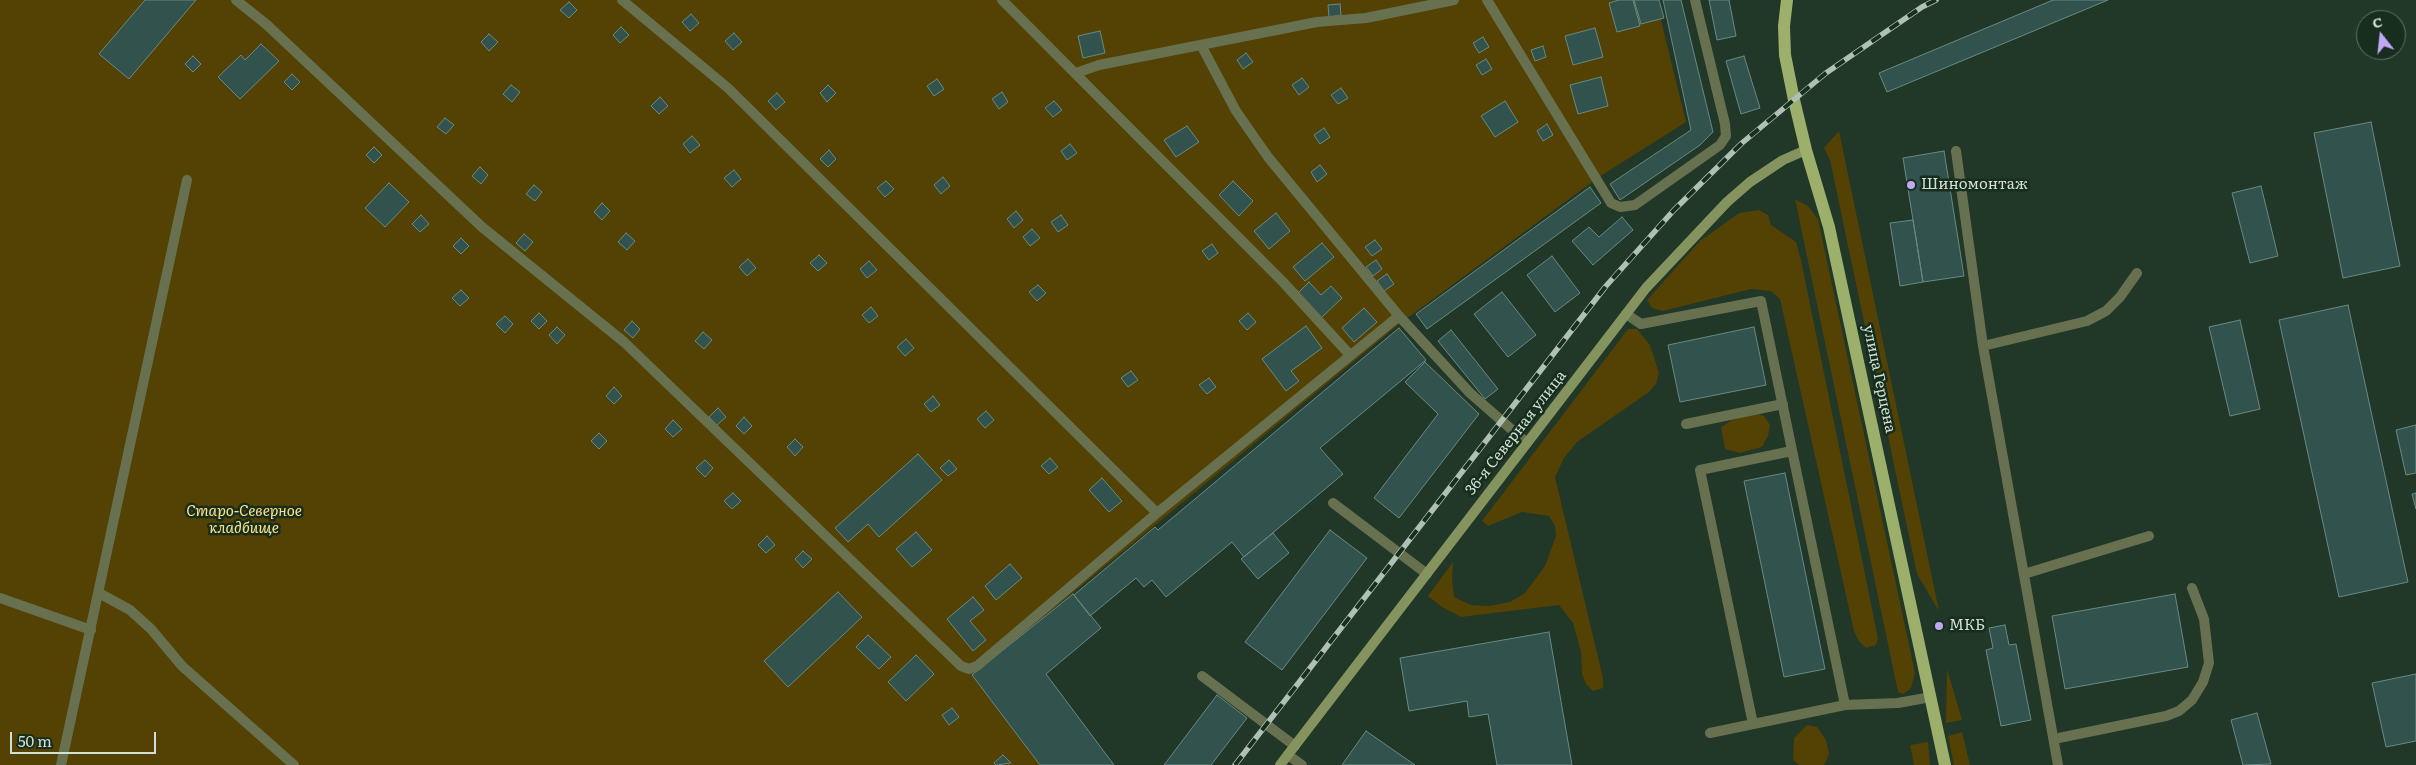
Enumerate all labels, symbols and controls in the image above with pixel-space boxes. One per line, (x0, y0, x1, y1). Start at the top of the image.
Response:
north arrow (2356, 10, 2406, 60)
text: С (2370, 11, 2385, 33)
place label: Шиномонтаж (1921, 176, 2028, 194)
marker: Шиномонтаж (1905, 179, 1917, 191)
street label: улица Герцена (1859, 323, 1899, 435)
street label: 36-я Северная улица (1462, 367, 1570, 499)
park label: Старо-Северное кладбище (186, 503, 302, 538)
place label: МКБ (1949, 617, 1985, 635)
marker: МКБ (1933, 620, 1945, 632)
scale bar (12, 722, 159, 754)
text: 50 m (18, 729, 52, 752)

